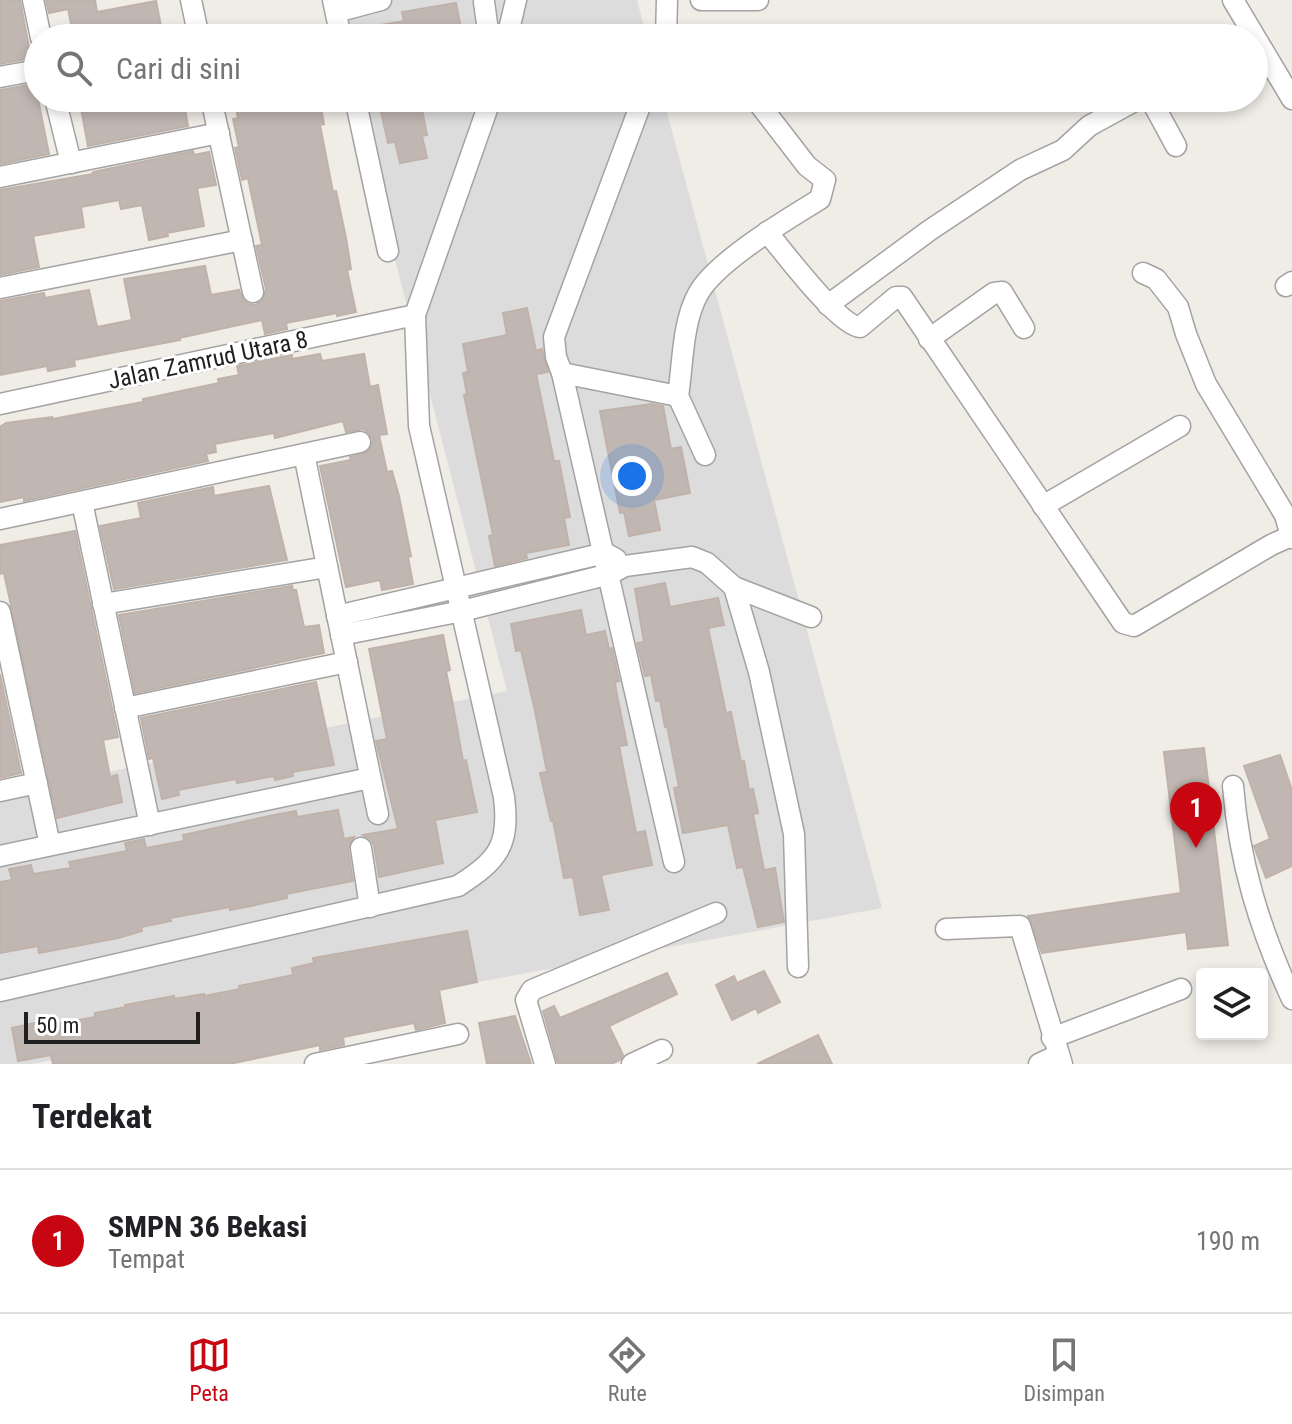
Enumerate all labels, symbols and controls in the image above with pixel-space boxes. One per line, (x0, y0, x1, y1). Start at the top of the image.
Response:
search box (24, 24, 1268, 112)
icon: search (52, 46, 96, 90)
text: Cari di sini (116, 51, 241, 86)
street label: Jalan Zamrud Utara 8 (106, 325, 310, 395)
your location (612, 456, 652, 496)
pin: 1 (1170, 782, 1222, 848)
map controls (1196, 968, 1268, 1040)
button: layers (1196, 968, 1268, 1040)
scale bar (24, 1008, 200, 1044)
text: 50 m (36, 1013, 79, 1038)
text: Terdekat (32, 1096, 152, 1136)
text: SMPN 36 Bekasi (108, 1209, 307, 1244)
text: 1 (51, 1226, 65, 1256)
text: 190 m (1196, 1226, 1260, 1256)
text: Tempat (108, 1244, 185, 1274)
tab: Peta (187, 1333, 231, 1406)
tab: Rute (605, 1333, 649, 1406)
tab: Disimpan (1024, 1333, 1105, 1406)

